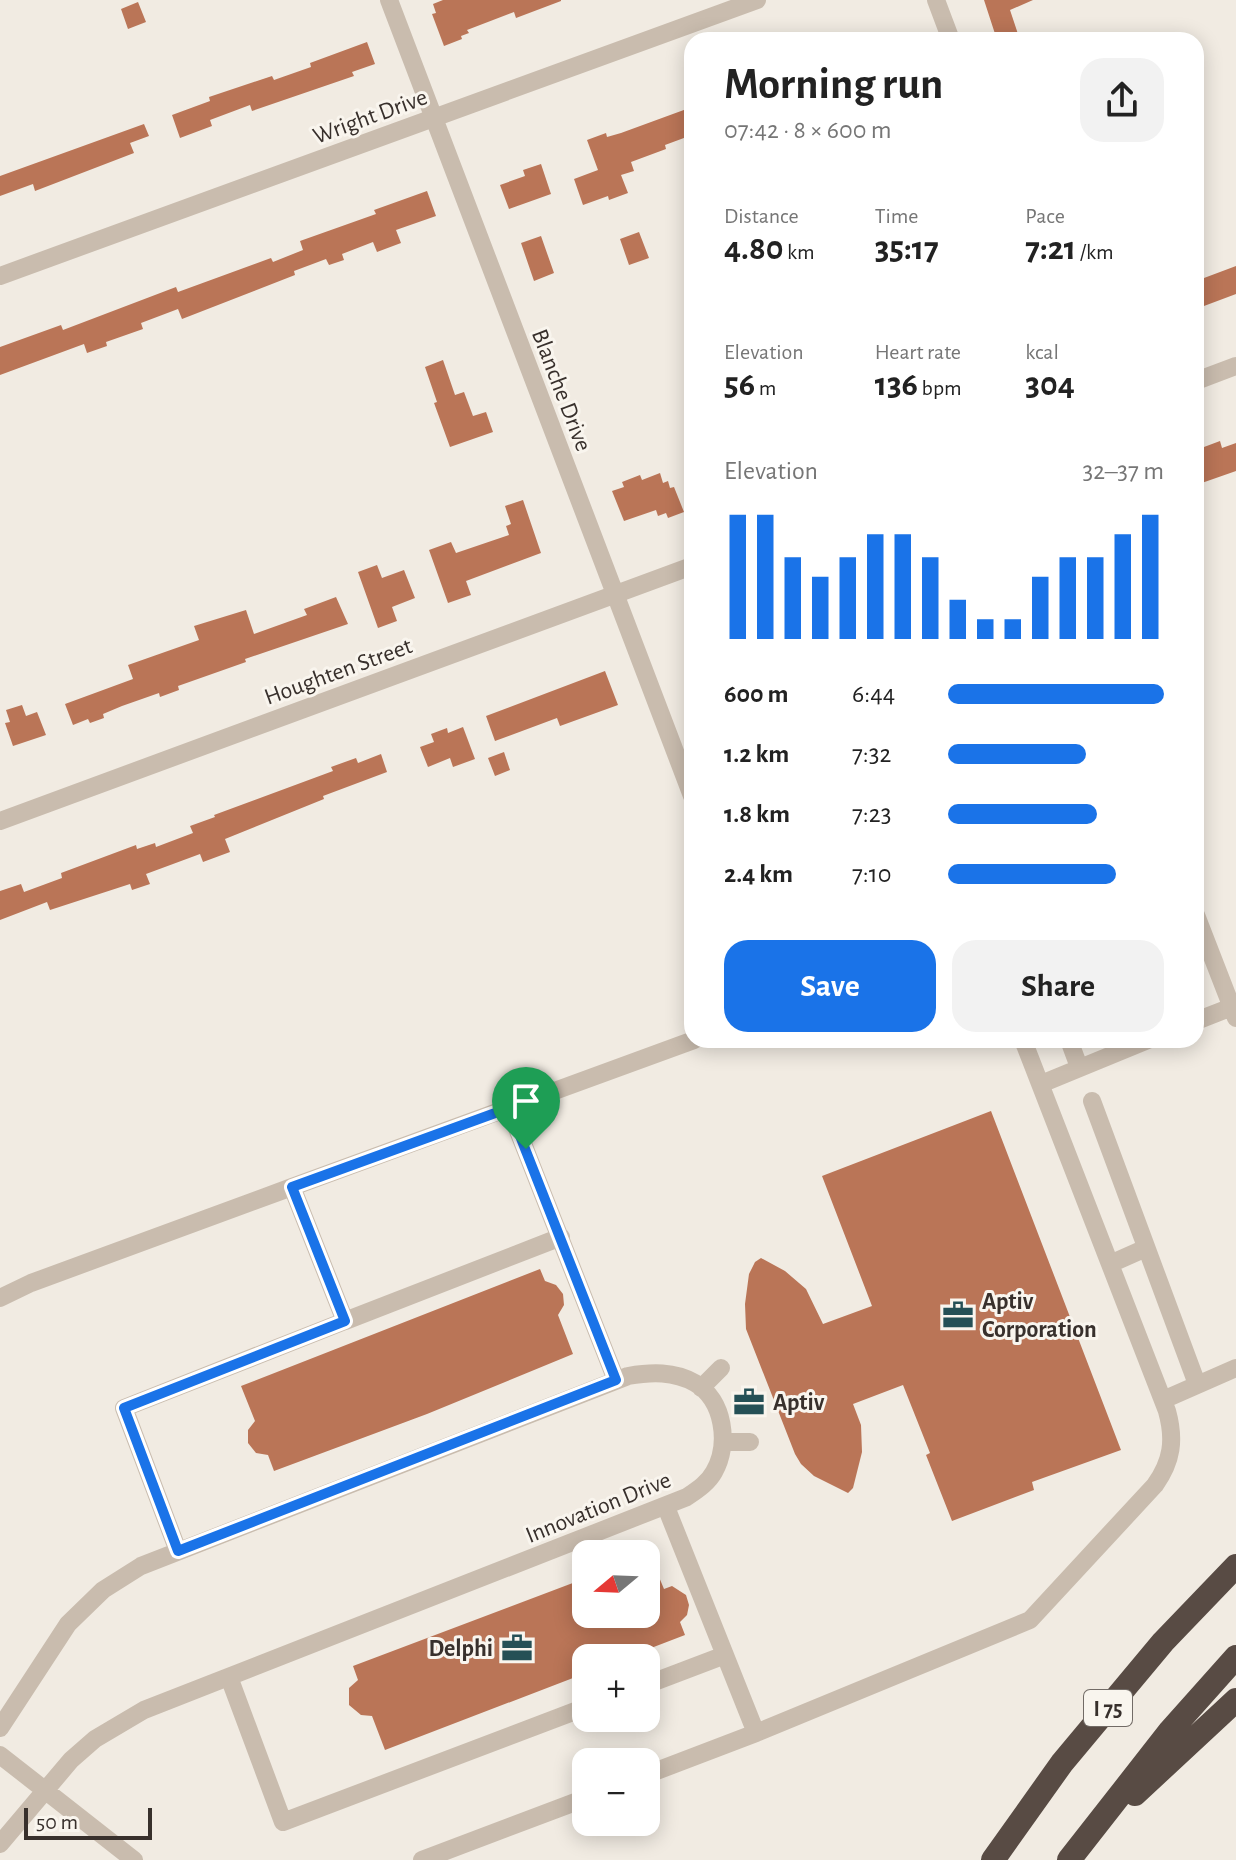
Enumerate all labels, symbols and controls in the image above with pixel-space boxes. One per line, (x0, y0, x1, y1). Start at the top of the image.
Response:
button: share (1080, 58, 1164, 142)
text: Morning run (724, 63, 943, 107)
street label: Wright Drive (310, 85, 431, 149)
text: 07:42 · 8 × 600 m (724, 117, 892, 143)
text: Distance (724, 205, 799, 227)
text: Time (875, 205, 919, 227)
text: Pace (1025, 205, 1065, 227)
text: 4.80 (724, 232, 783, 266)
text: 35:17 (875, 232, 939, 266)
text: 7:21 (1025, 232, 1076, 266)
text: km (783, 241, 815, 263)
text: /km (1076, 241, 1114, 263)
street label: Blanche Drive (527, 326, 595, 455)
text: Elevation (724, 341, 804, 363)
text: Heart rate (875, 341, 961, 363)
text: kcal (1025, 341, 1059, 363)
text: 56 (724, 368, 755, 402)
text: 136 (875, 368, 918, 402)
text: 304 (1025, 368, 1075, 402)
text: m (755, 377, 776, 399)
text: bpm (918, 377, 962, 399)
text: Elevation (724, 458, 818, 484)
text: 32–37 m (1082, 458, 1164, 484)
street label: Houghten Street (261, 634, 416, 710)
text: 600 m (724, 681, 789, 707)
text: 6:44 (852, 681, 895, 707)
text: 1.2 km (724, 741, 789, 767)
text: 7:32 (852, 741, 891, 767)
text: 1.8 km (724, 801, 790, 827)
text: 7:23 (852, 801, 891, 827)
text: 2.4 km (724, 861, 793, 887)
text: 7:10 (852, 861, 891, 887)
button: Save (724, 940, 936, 1032)
button: Share (952, 940, 1164, 1032)
pin (492, 1067, 560, 1149)
icon: arrive (504, 1079, 548, 1123)
place label: Aptiv Corporation (982, 1290, 1097, 1342)
office icon: Aptiv Corporation (941, 1298, 975, 1332)
office icon: Aptiv (732, 1385, 766, 1419)
place label: Aptiv (773, 1391, 825, 1415)
street label: Innovation Drive (522, 1468, 674, 1548)
north arrow (572, 1540, 660, 1628)
map controls (572, 1540, 660, 1836)
office icon: Delphi (500, 1631, 534, 1665)
place label: Delphi (428, 1637, 493, 1661)
button: + (572, 1644, 660, 1732)
road number: I 75 (1084, 1690, 1132, 1726)
button: − (572, 1748, 660, 1836)
scale bar (24, 1804, 152, 1840)
text: 50 m (36, 1811, 78, 1833)

